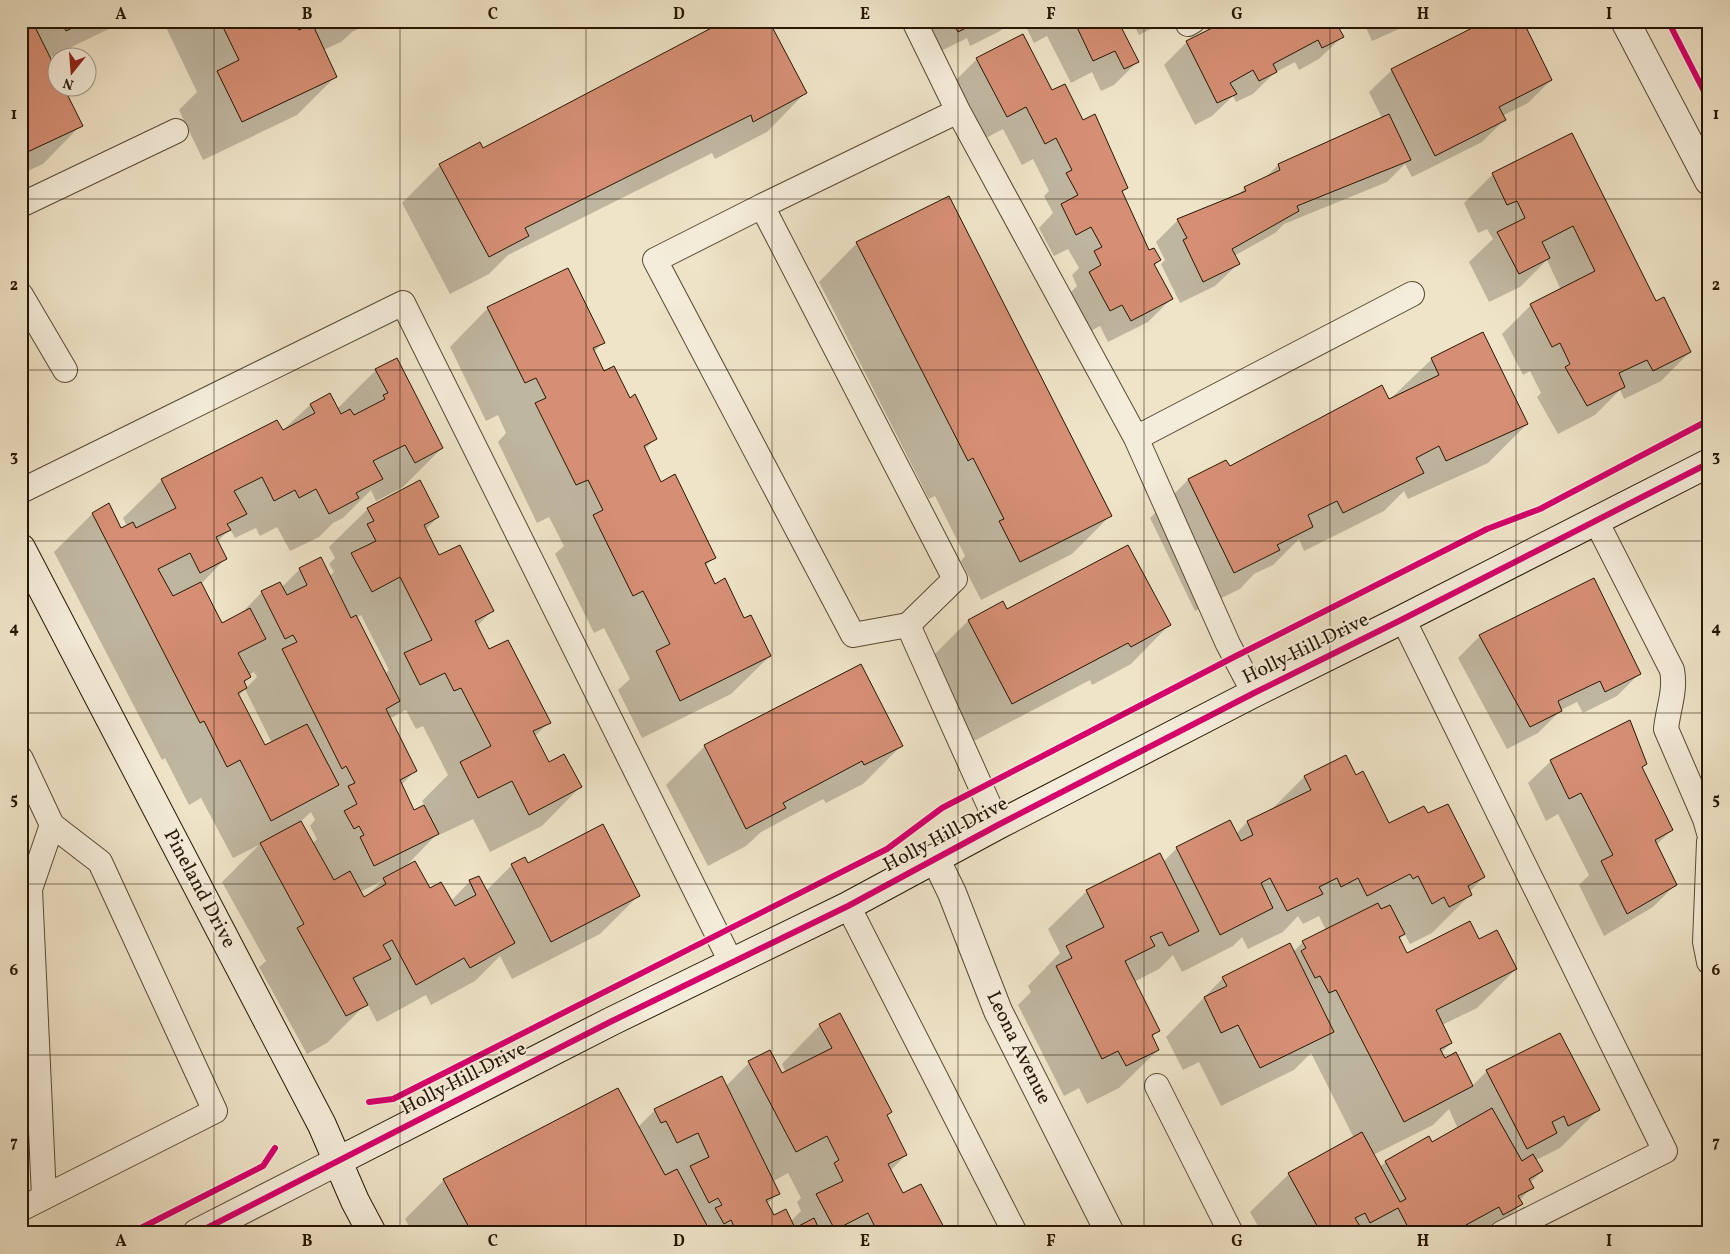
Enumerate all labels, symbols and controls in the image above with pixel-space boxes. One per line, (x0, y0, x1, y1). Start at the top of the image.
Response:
text: A (115, 4, 127, 26)
text: B (302, 4, 313, 26)
text: C (488, 4, 498, 26)
text: D (673, 4, 685, 26)
text: E (860, 4, 870, 26)
text: F (1046, 4, 1056, 26)
text: G (1231, 4, 1243, 26)
text: H (1417, 4, 1429, 26)
text: I (1606, 4, 1612, 26)
north arrow (48, 48, 98, 98)
text: N (61, 72, 76, 94)
text: 1 (11, 104, 17, 126)
text: 1 (1713, 104, 1719, 126)
text: 2 (10, 275, 18, 297)
text: 2 (1712, 275, 1720, 297)
text: 3 (10, 446, 18, 468)
text: 3 (1712, 446, 1720, 468)
street label: Holly Hill Drive (1238, 606, 1374, 692)
text: 4 (9, 618, 19, 640)
text: 4 (1711, 618, 1721, 640)
text: 5 (10, 789, 18, 811)
text: 5 (1712, 789, 1720, 811)
street label: Holly Hill Drive (879, 790, 1013, 880)
street label: Pineland Drive (156, 825, 242, 953)
text: 6 (10, 960, 19, 982)
text: 6 (1712, 960, 1721, 982)
street label: Leona Avenue (979, 987, 1057, 1109)
street label: Holly Hill Drive (396, 1035, 532, 1123)
text: 7 (10, 1132, 18, 1154)
text: 7 (1712, 1132, 1720, 1154)
text: A (115, 1231, 127, 1253)
text: B (302, 1231, 313, 1253)
text: C (488, 1231, 498, 1253)
text: D (673, 1231, 685, 1253)
text: E (860, 1231, 870, 1253)
text: F (1046, 1231, 1056, 1253)
text: G (1231, 1231, 1243, 1253)
text: H (1417, 1231, 1429, 1253)
text: I (1606, 1231, 1612, 1253)

